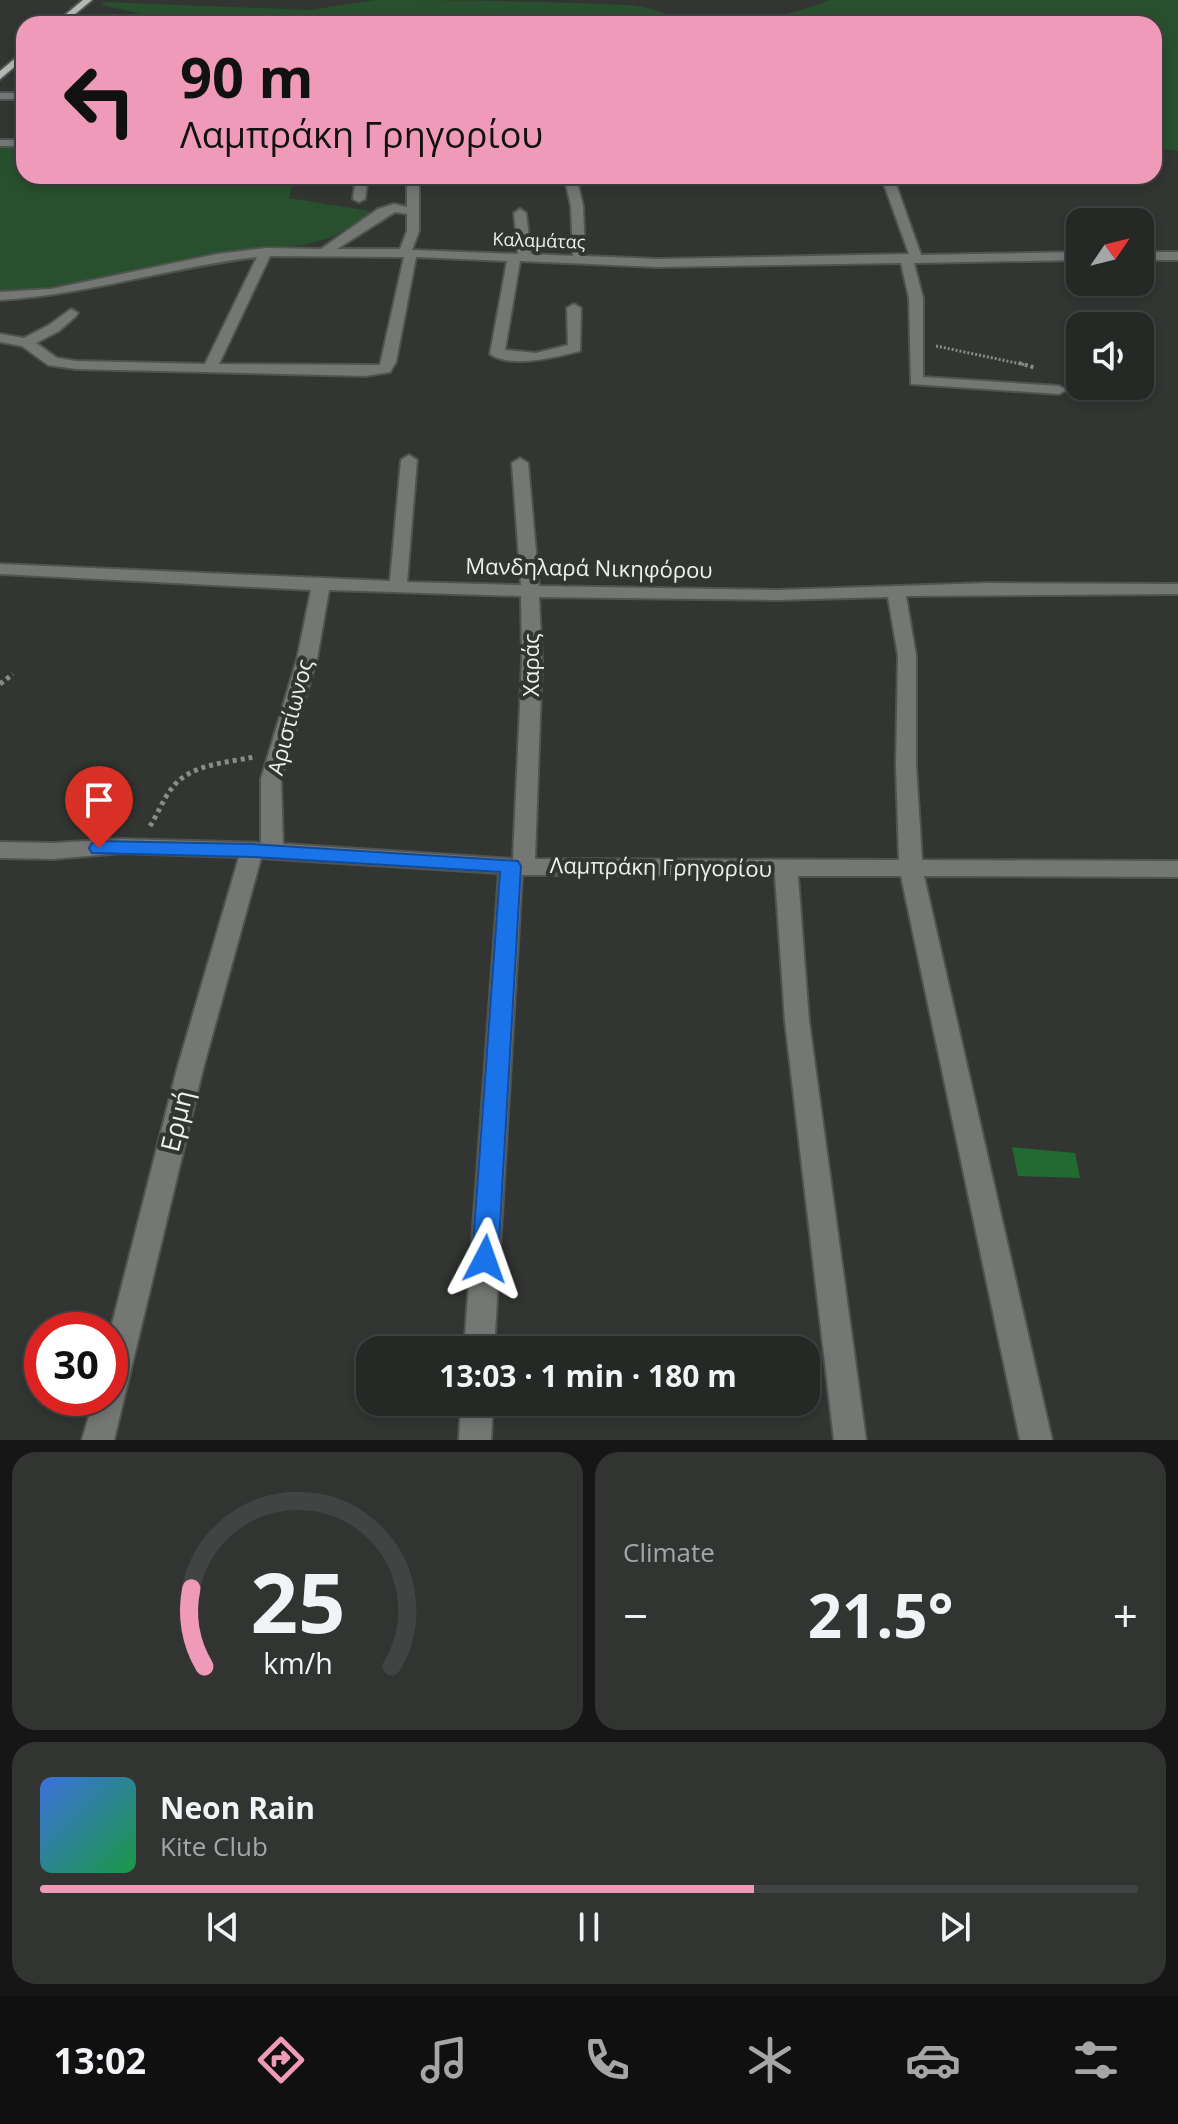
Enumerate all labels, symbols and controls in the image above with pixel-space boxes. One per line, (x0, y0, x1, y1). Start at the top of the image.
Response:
text: 90 m (180, 38, 314, 114)
icon: left (48, 48, 152, 152)
text: Λαμπράκη Γρηγορίου (180, 110, 543, 159)
north arrow (1066, 208, 1154, 296)
map controls (1066, 208, 1154, 400)
street label: Καλαμάτας (492, 226, 586, 254)
button: sound (1066, 312, 1154, 400)
street label: Μανδηλαρά Νικηφόρου (465, 550, 713, 584)
street label: Χαράς (515, 633, 545, 697)
street label: Αριστίωνος (259, 655, 319, 778)
pin (65, 766, 133, 848)
icon: arrive (77, 778, 121, 822)
street label: Λαμπράκη Γρηγορίου (550, 849, 772, 883)
street label: Ερμή (151, 1086, 201, 1155)
position arrow (443, 1217, 527, 1301)
speed limit sign: 30 (24, 1312, 128, 1416)
text: 13:03 · 1 min · 180 m (439, 1355, 737, 1396)
text: Climate (623, 1534, 715, 1570)
text: 25 (250, 1544, 345, 1657)
text: 21.5° (808, 1574, 953, 1656)
text: − (623, 1585, 648, 1645)
text: + (1113, 1585, 1138, 1645)
text: km/h (263, 1643, 332, 1682)
text: Neon Rain (160, 1787, 315, 1828)
text: Kite Club (160, 1828, 268, 1864)
icon: previous (201, 1905, 245, 1949)
icon: pause (567, 1905, 611, 1949)
icon: next (933, 1905, 977, 1949)
icon: directions (253, 2032, 309, 2088)
icon: music (416, 2032, 472, 2088)
icon: phone (579, 2032, 635, 2088)
icon: climate (742, 2032, 798, 2088)
icon: car (905, 2032, 961, 2088)
icon: filters (1068, 2032, 1124, 2088)
text: 13:02 (54, 2036, 146, 2085)

